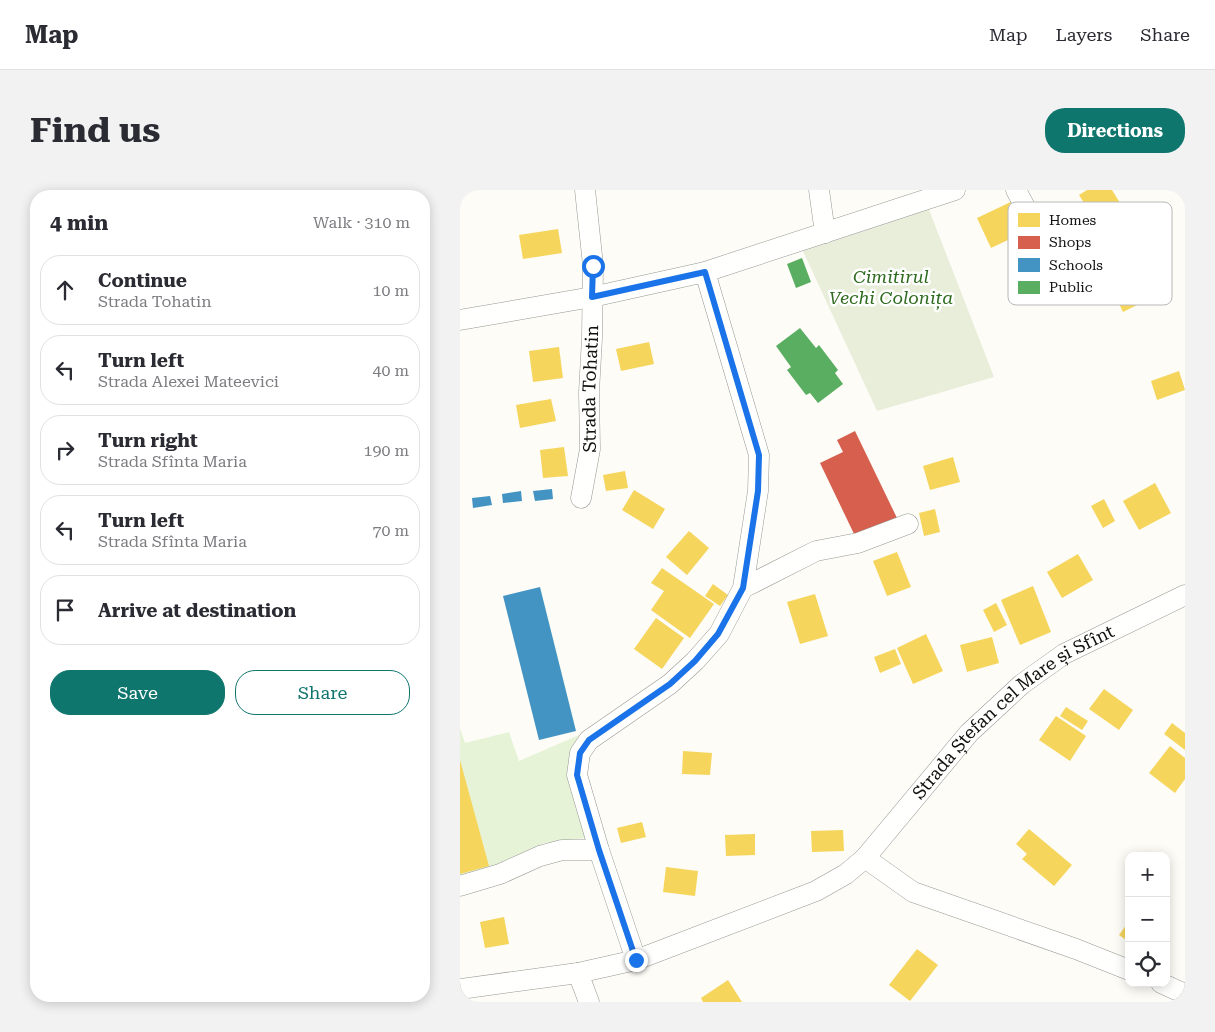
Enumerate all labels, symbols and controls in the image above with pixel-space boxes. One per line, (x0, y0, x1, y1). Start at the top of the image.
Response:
text: Map (25, 21, 79, 49)
text: Map (989, 24, 1028, 45)
text: Layers (1056, 24, 1112, 45)
text: Share (1140, 24, 1190, 45)
button: Directions (1045, 108, 1185, 153)
text: Find us (30, 110, 160, 151)
legend (1008, 202, 1172, 305)
text: 4 min (50, 211, 108, 235)
text: Homes (1049, 212, 1097, 228)
text: Walk · 310 m (313, 213, 410, 232)
text: Shops (1049, 234, 1092, 250)
route start (582, 255, 605, 278)
text: Schools (1049, 257, 1103, 273)
park label: Cimitirul Vechi Colonița (829, 266, 953, 310)
text: Continue (98, 269, 187, 292)
icon: ahead (51, 276, 79, 304)
text: Public (1049, 279, 1093, 295)
text: 10 m (372, 281, 409, 300)
text: Strada Tohatin (98, 292, 212, 311)
street label: Strada Tohatin (578, 325, 602, 453)
text: Turn left (98, 349, 184, 372)
icon: left (51, 356, 79, 384)
text: 40 m (372, 361, 409, 380)
text: Strada Alexei Mateevici (98, 372, 279, 391)
text: Turn right (98, 429, 198, 452)
icon: right (51, 436, 79, 464)
text: 190 m (363, 441, 409, 460)
text: Strada Sfînta Maria (98, 452, 247, 471)
text: Turn left (98, 509, 184, 532)
icon: left (51, 516, 79, 544)
text: 70 m (372, 521, 409, 540)
text: Strada Sfînta Maria (98, 532, 247, 551)
icon: arrive (51, 596, 79, 624)
text: Arrive at destination (98, 599, 296, 622)
street label: Strada Ștefan cel Mare și Sfînt (908, 620, 1118, 803)
button: Save (50, 670, 225, 715)
button: Share (235, 670, 410, 715)
map controls (1125, 852, 1170, 987)
button: + (1125, 852, 1170, 897)
button: − (1125, 897, 1170, 942)
button: locate (1125, 942, 1170, 987)
route end (625, 949, 648, 972)

